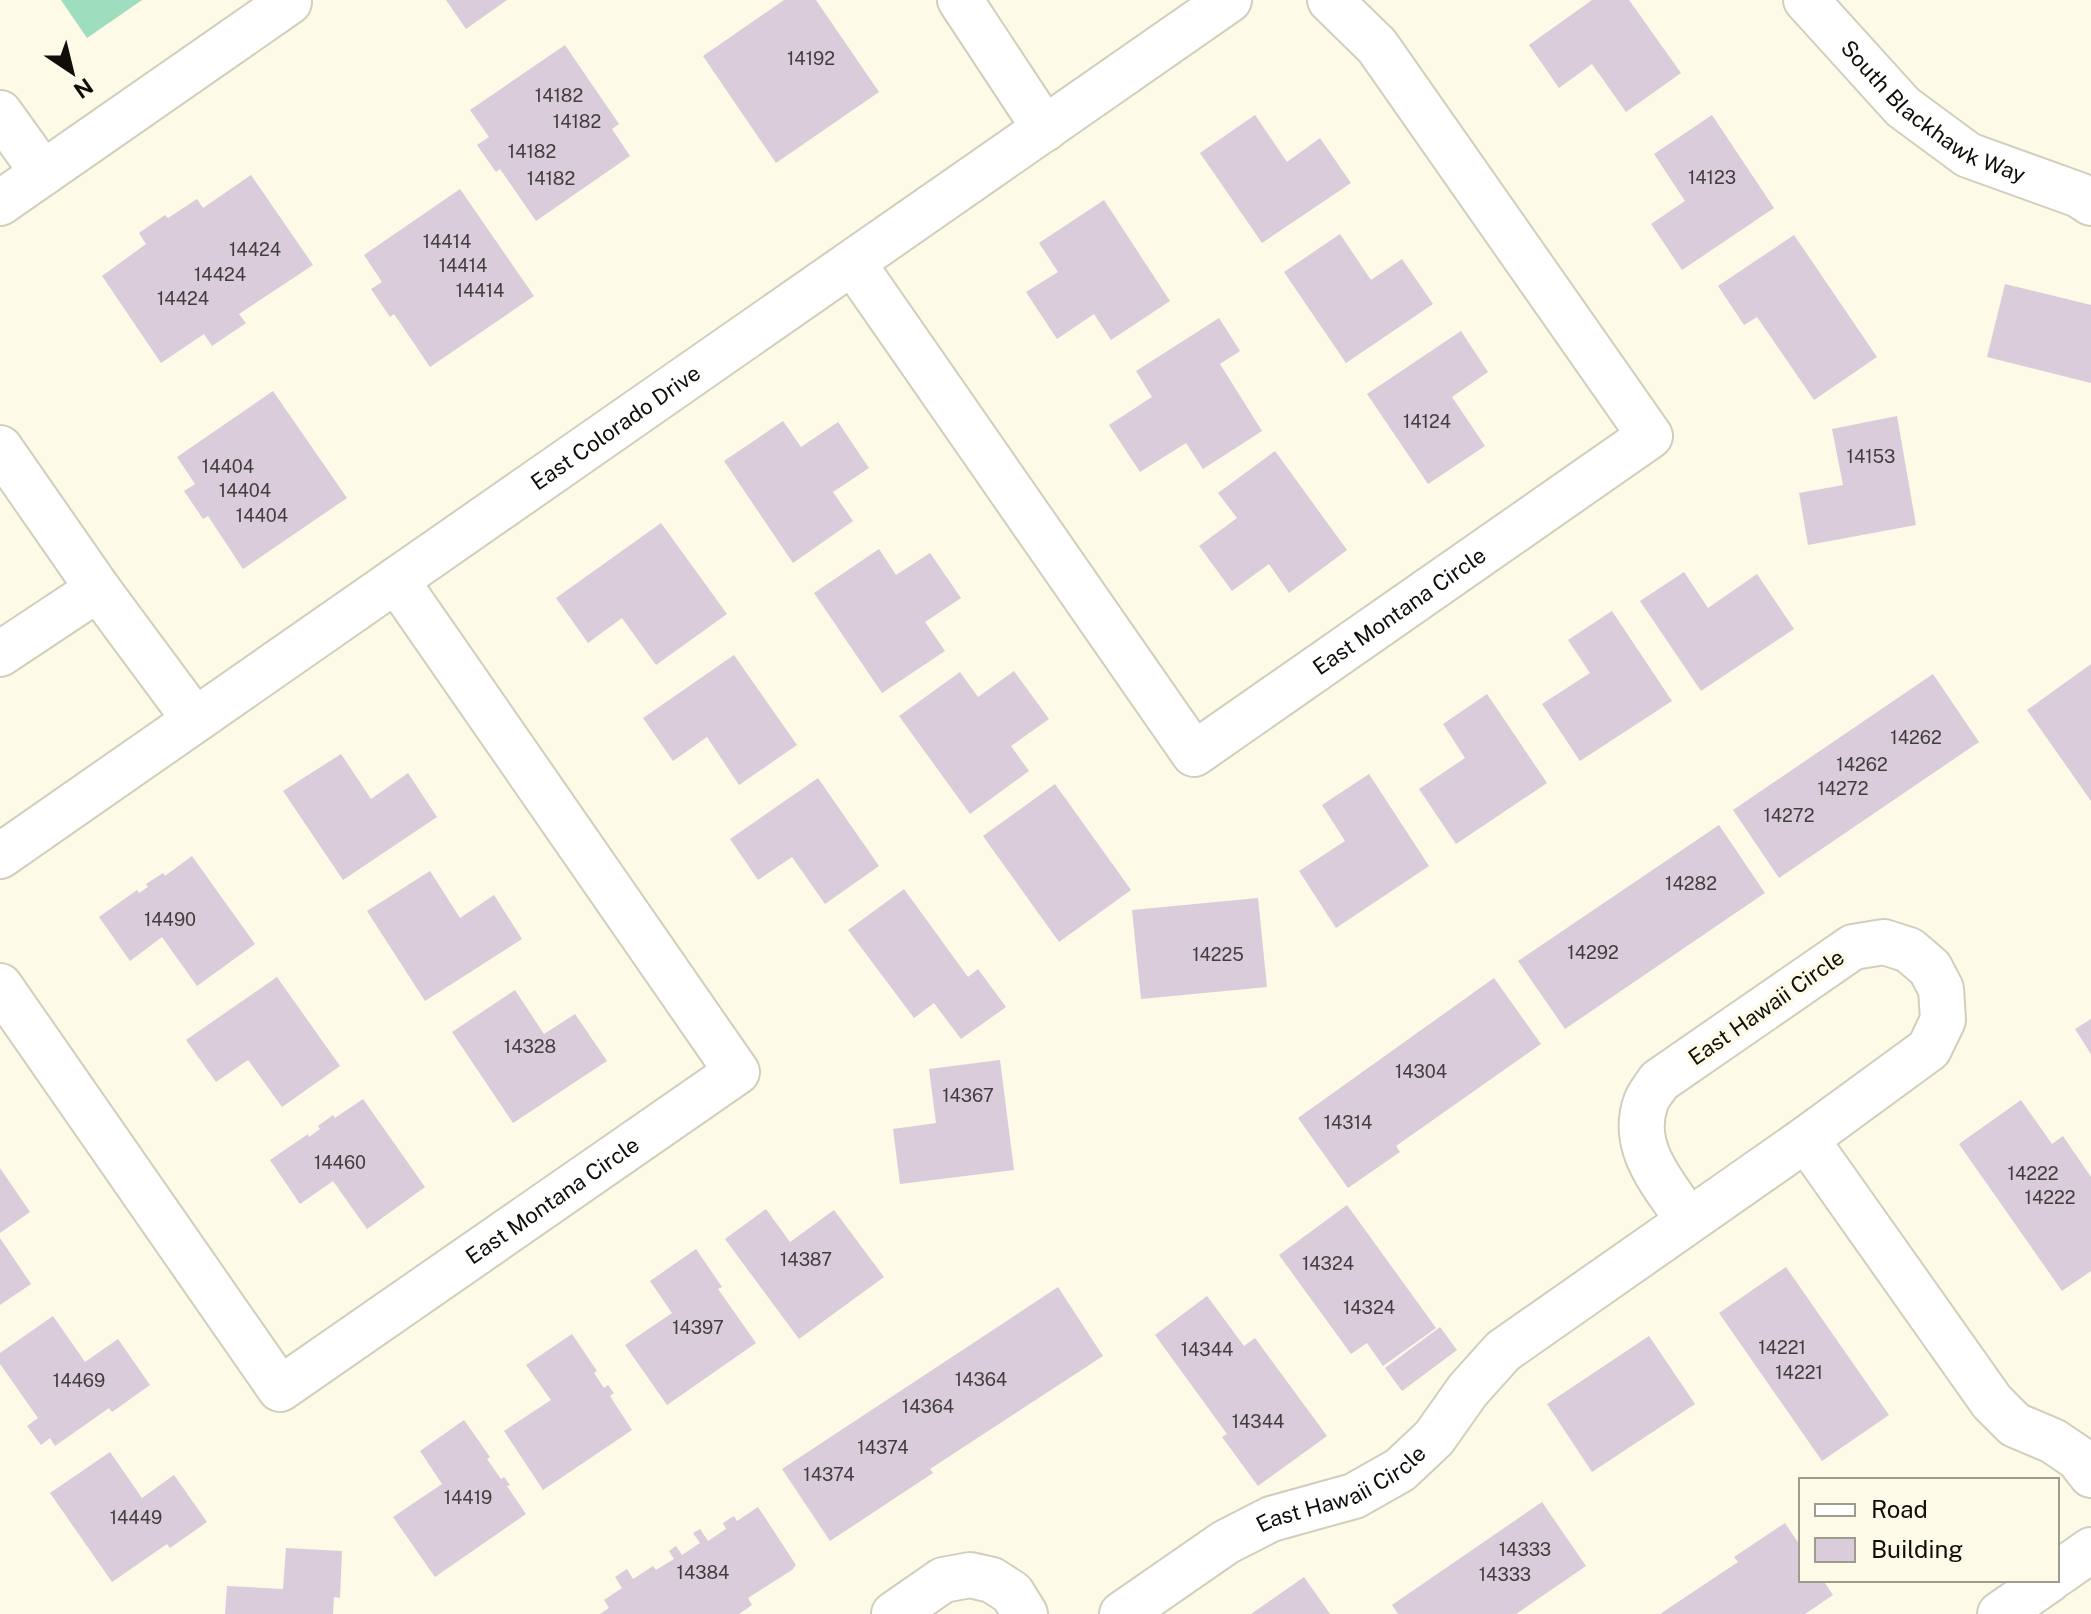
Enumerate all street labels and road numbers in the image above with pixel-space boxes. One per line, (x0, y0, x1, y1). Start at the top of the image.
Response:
street label: South Blackhawk Way (1836, 35, 2029, 188)
street label: East Colorado Drive (526, 359, 705, 495)
street label: East Montana Circle (1308, 542, 1491, 680)
street label: East Hawaii Circle (1683, 944, 1849, 1070)
street label: East Montana Circle (461, 1131, 644, 1269)
street label: East Hawaii Circle (1252, 1440, 1431, 1537)

